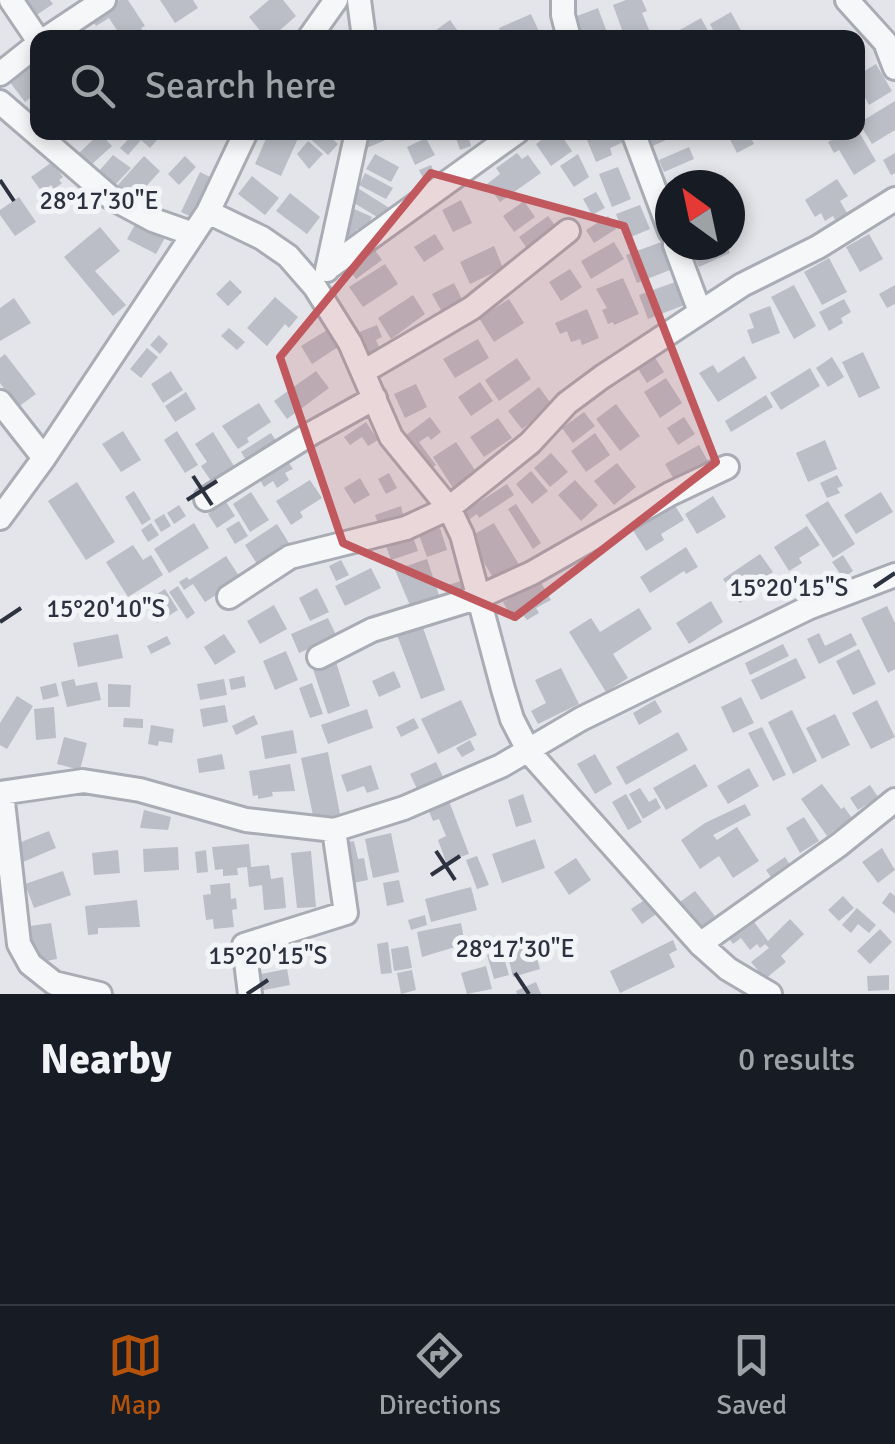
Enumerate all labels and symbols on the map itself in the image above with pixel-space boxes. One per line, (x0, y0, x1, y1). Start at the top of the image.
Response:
north arrow (655, 170, 745, 260)
text: 28°17'30"E (39, 185, 159, 216)
text: 15°20'15"S (730, 572, 848, 603)
text: 15°20'10"S (47, 593, 165, 624)
text: 28°17'30"E (455, 933, 575, 964)
text: 15°20'15"S (209, 940, 327, 971)

